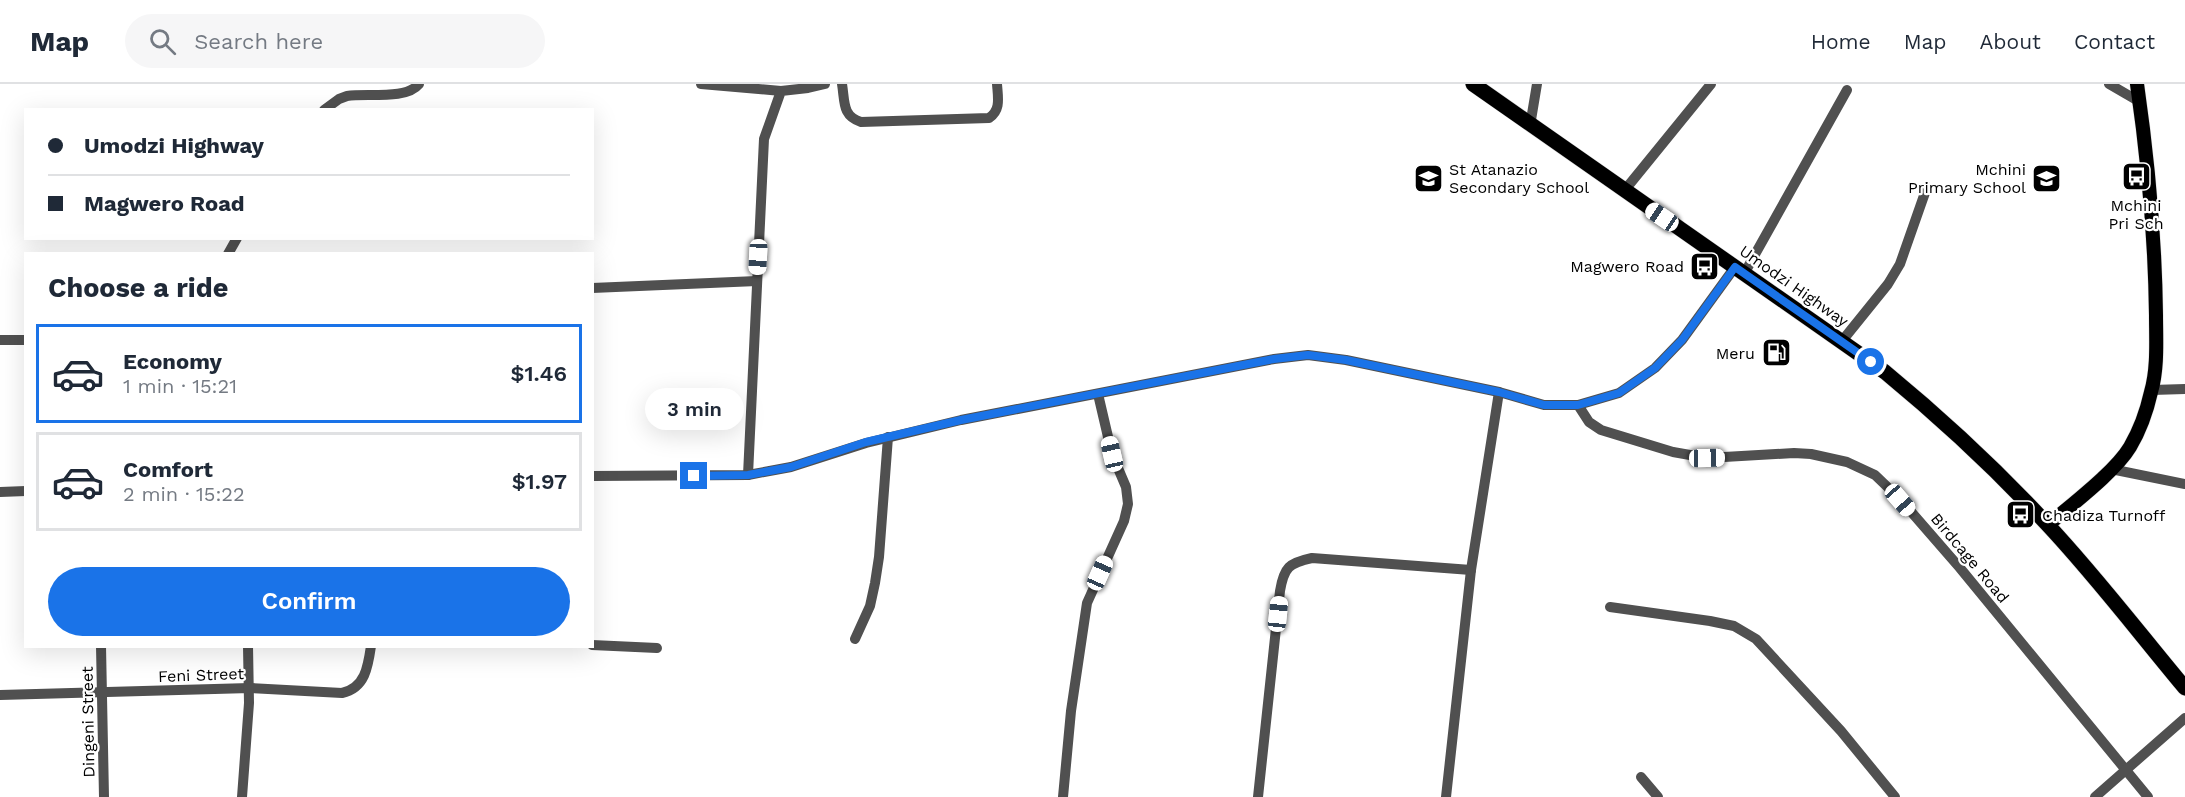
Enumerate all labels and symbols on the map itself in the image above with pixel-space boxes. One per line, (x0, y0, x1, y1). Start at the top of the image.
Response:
place label: St Atanazio Secondary School (1449, 160, 1589, 197)
place label: Mchini Primary School (1908, 160, 2026, 197)
bus stop icon: Mchini Pri Sch (2120, 161, 2152, 193)
school or university icon: St Atanazio Secondary School (1412, 162, 1444, 194)
school or university icon: Mchini Primary School (2031, 162, 2063, 194)
place label: Mchini Pri Sch (2108, 196, 2164, 233)
car (1642, 199, 1682, 235)
car (748, 239, 768, 275)
street label: Umodzi Highway (1736, 241, 1853, 331)
bus stop icon: Magwero Road (1689, 250, 1721, 282)
place label: Magwero Road (1570, 257, 1684, 276)
fuel station icon: Meru (1760, 337, 1792, 369)
place label: Meru (1716, 344, 1755, 363)
route start (1857, 348, 1884, 375)
callout: 3 min (644, 389, 744, 431)
car (1099, 434, 1125, 474)
car (1689, 449, 1725, 467)
route end (680, 462, 707, 489)
car (1881, 481, 1919, 519)
bus stop icon: Chadiza Turnoff (2005, 499, 2037, 531)
place label: Chadiza Turnoff (2042, 506, 2166, 525)
street label: Birdcage Road (1927, 509, 2013, 607)
car (1084, 553, 1116, 593)
car (1267, 595, 1289, 633)
street label: Feni Street (158, 664, 245, 686)
street label: Dingeni Street (78, 666, 98, 778)

